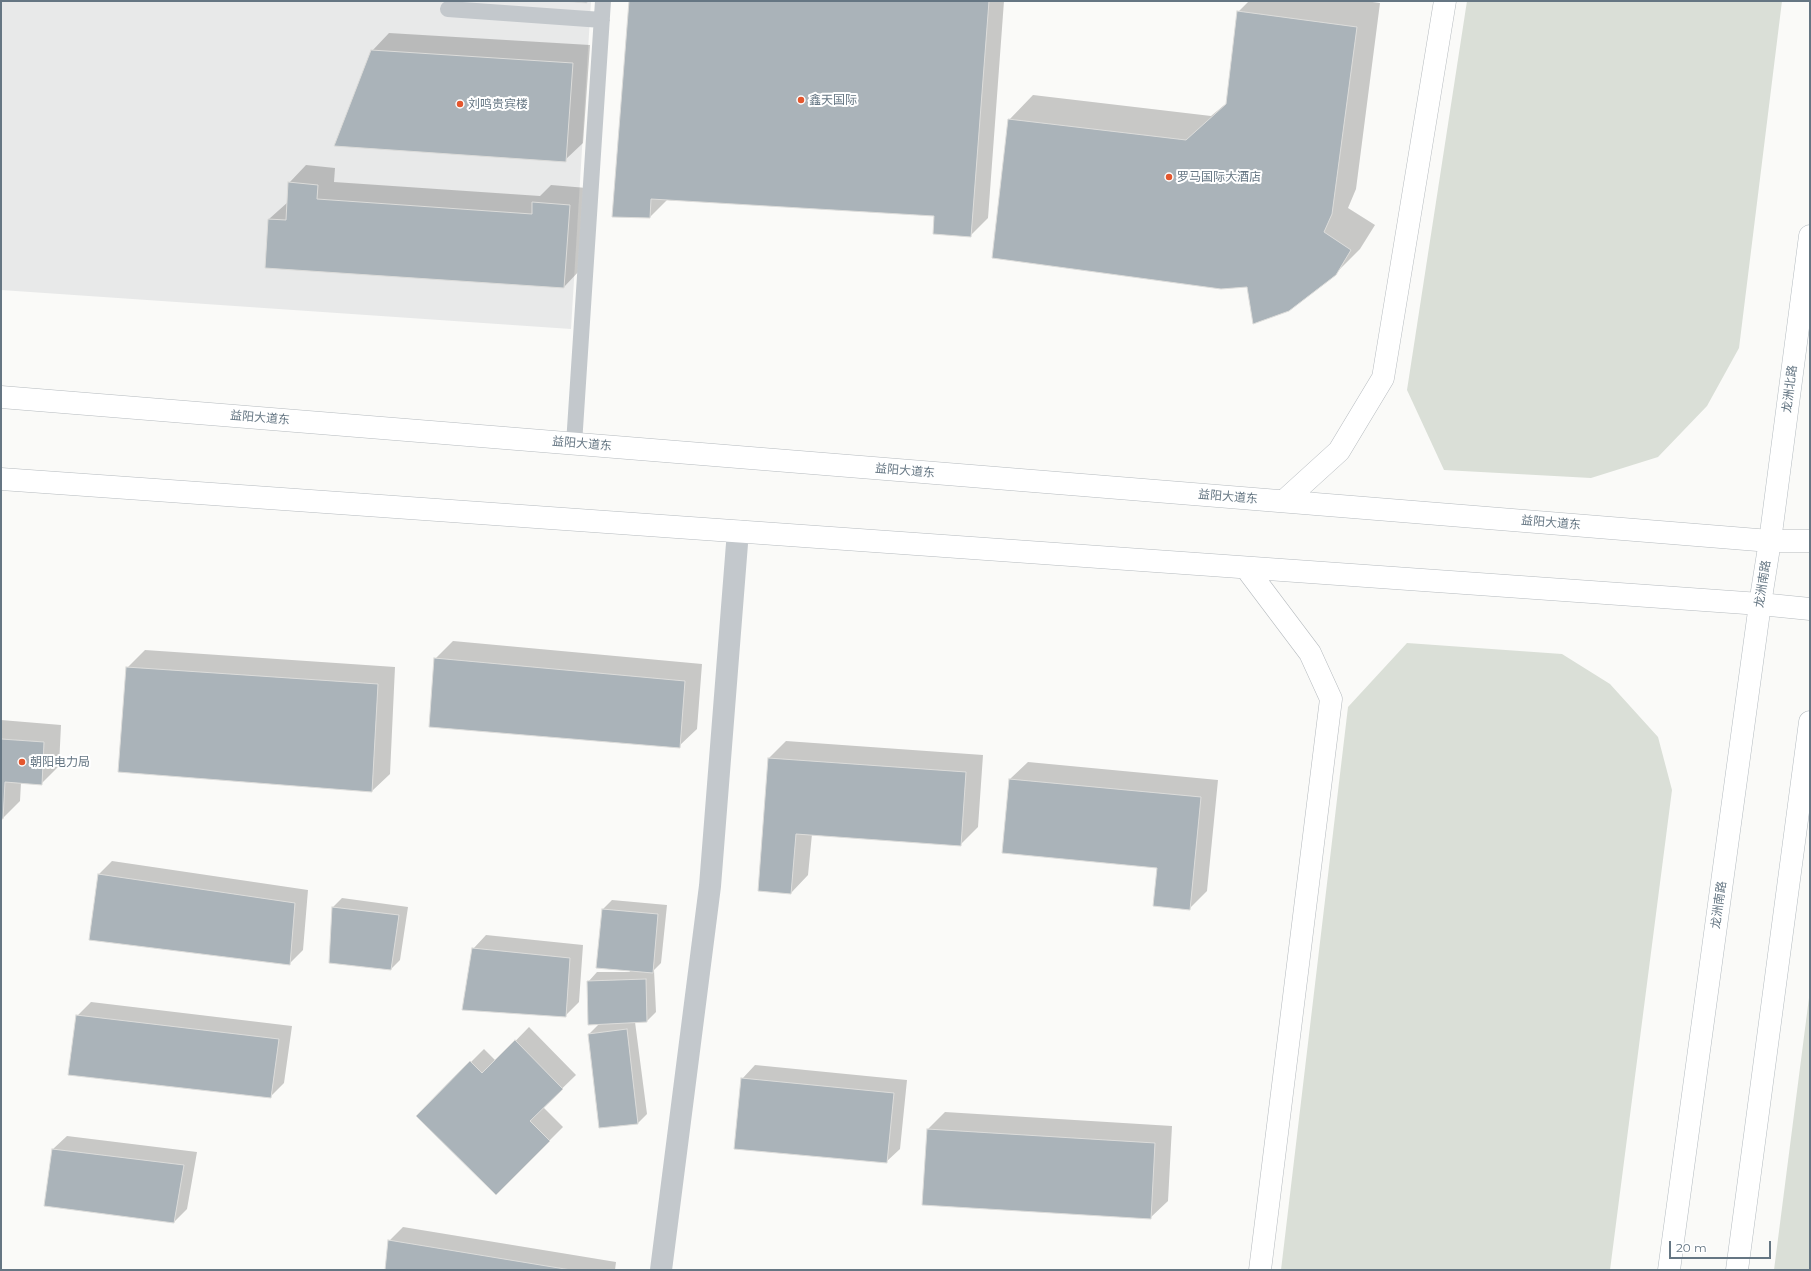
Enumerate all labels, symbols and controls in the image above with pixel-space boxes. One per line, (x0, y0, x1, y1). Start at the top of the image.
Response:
place label: 鑫天国际 (809, 93, 857, 107)
marker: 鑫天国际 (796, 95, 806, 105)
place label: 刘鸣贵宾楼 (468, 97, 528, 111)
marker: 刘鸣贵宾楼 (455, 99, 465, 109)
place label: 罗马国际大酒店 (1177, 170, 1261, 184)
marker: 罗马国际大酒店 (1164, 172, 1174, 182)
street label: 龙洲北路 (1780, 364, 1800, 414)
street label: 益阳大道东 (229, 408, 291, 428)
street label: 益阳大道东 (551, 434, 613, 454)
street label: 益阳大道东 (874, 461, 936, 481)
street label: 益阳大道东 (1197, 487, 1259, 507)
street label: 益阳大道东 (1520, 513, 1582, 533)
street label: 龙洲南路 (1752, 559, 1774, 609)
place label: 朝阳电力局 (30, 755, 90, 769)
marker: 朝阳电力局 (17, 757, 27, 767)
street label: 龙洲南路 (1709, 880, 1729, 930)
scale bar (1671, 1233, 1773, 1259)
text: 20 m (1676, 1240, 1707, 1255)

